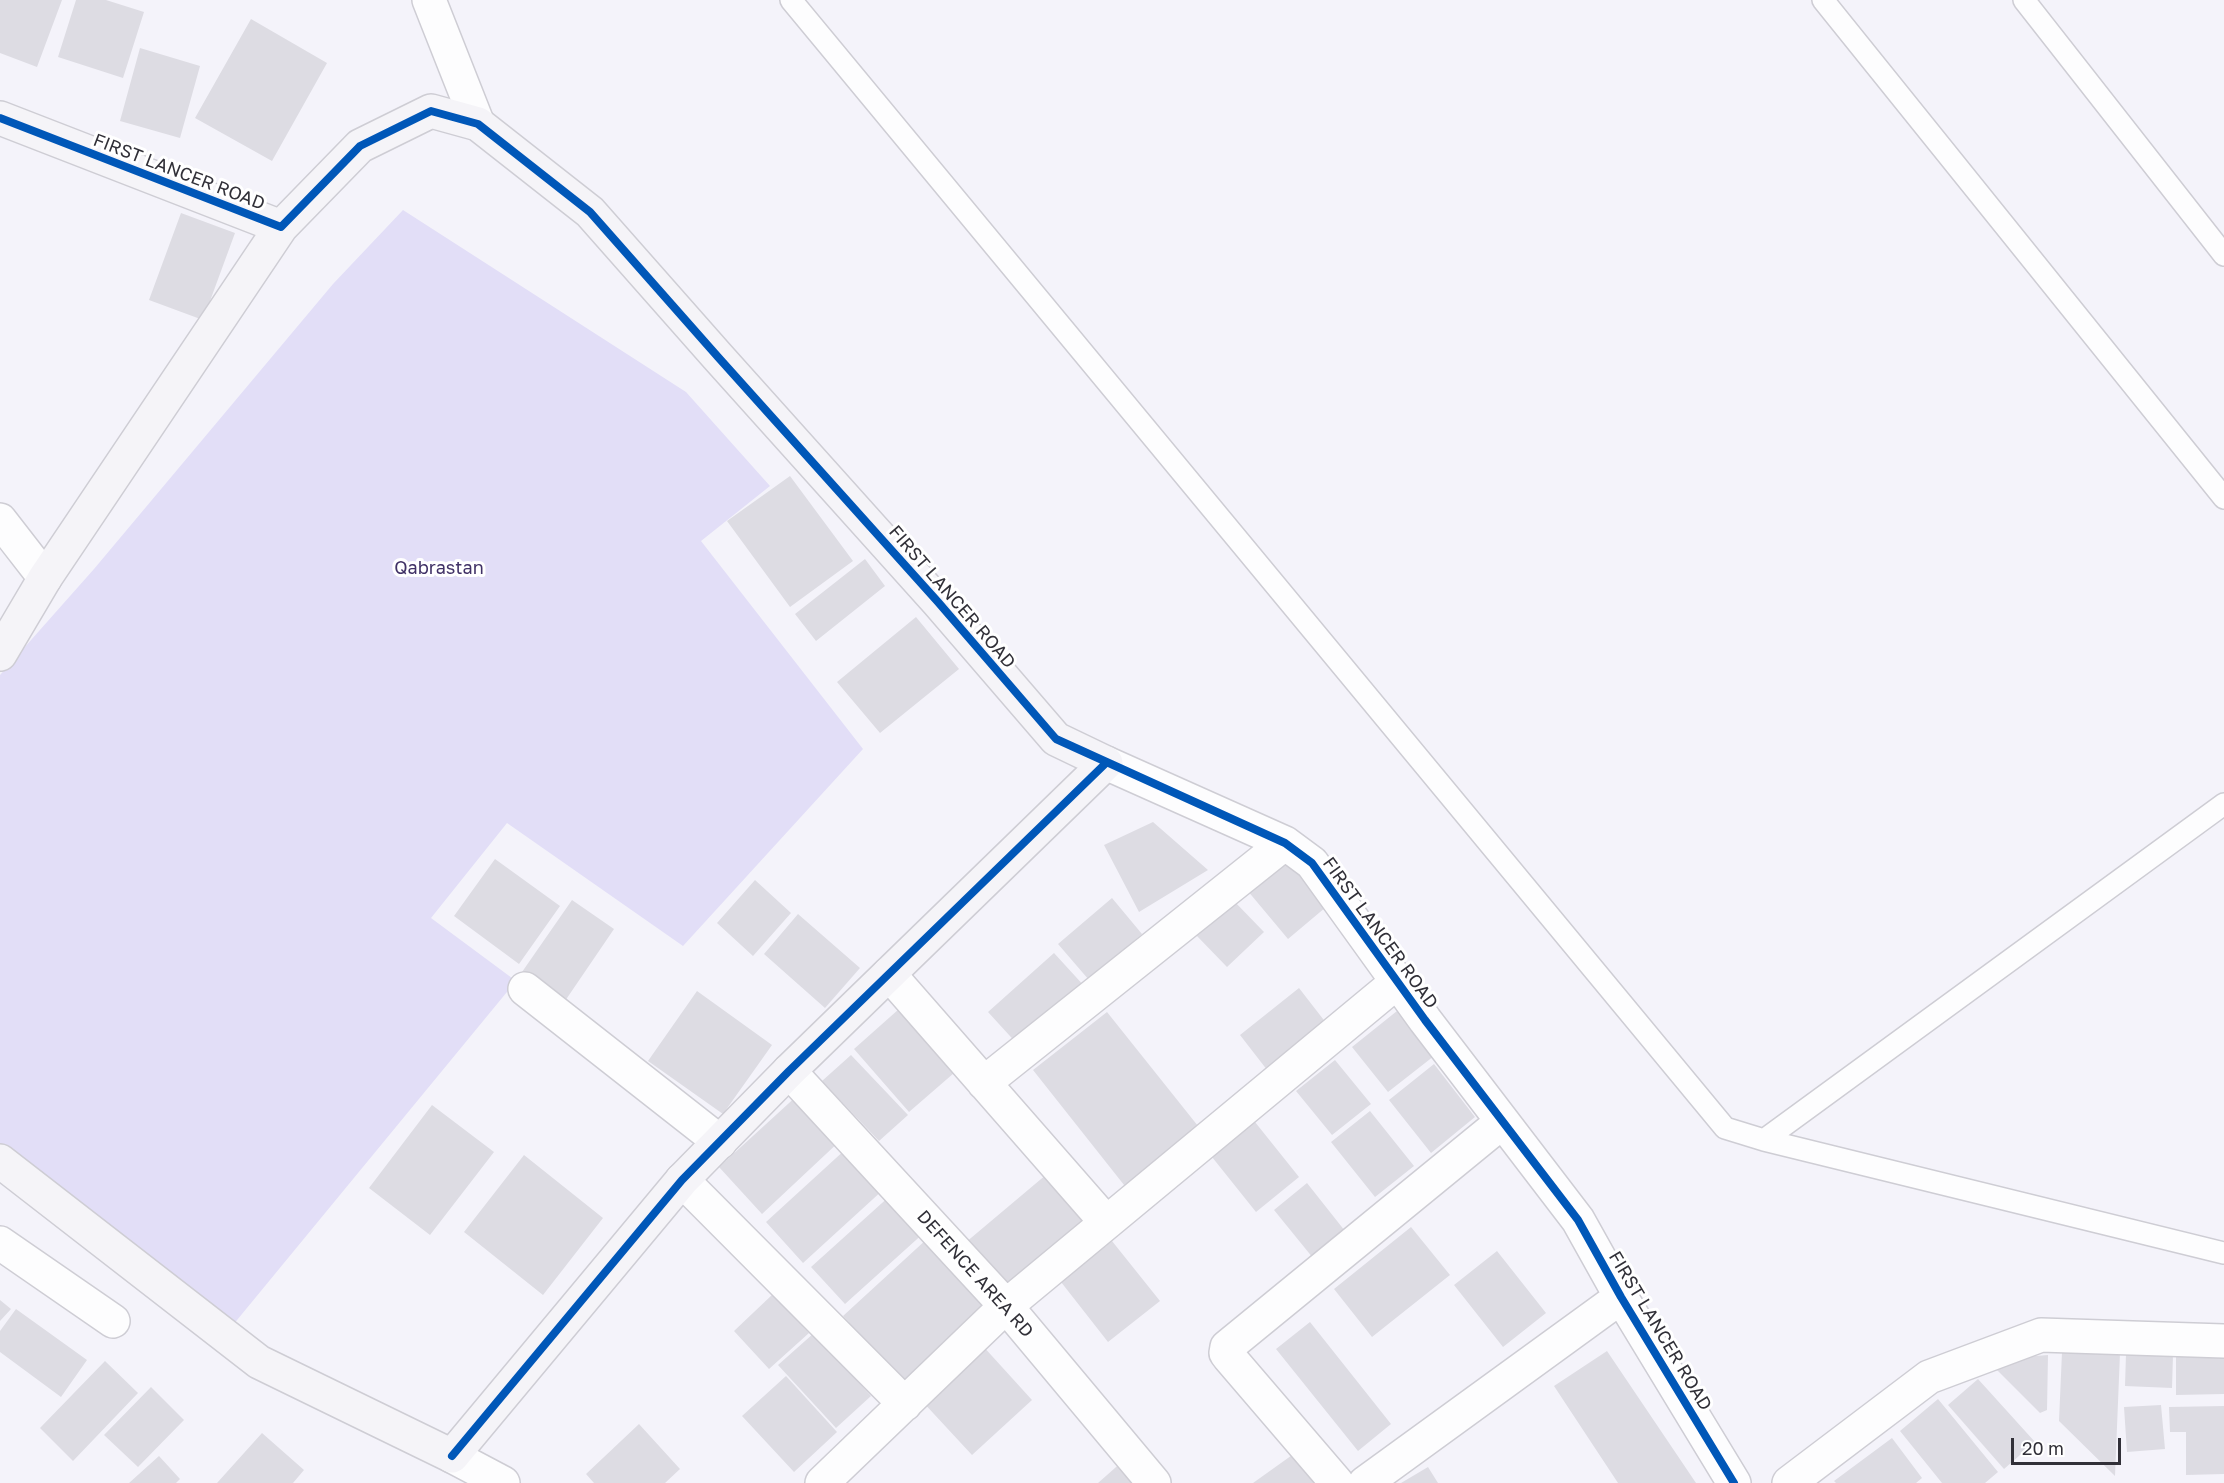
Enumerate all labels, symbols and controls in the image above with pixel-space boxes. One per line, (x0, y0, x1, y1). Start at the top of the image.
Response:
street label: FIRST LANCER ROAD (90, 129, 268, 215)
street label: FIRST LANCER ROAD (884, 521, 1020, 673)
park label: Qabrastan (394, 557, 484, 579)
street label: FIRST LANCER ROAD (1318, 853, 1442, 1013)
street label: DEFENCE AREA RD (912, 1206, 1038, 1342)
street label: FIRST LANCER ROAD (1604, 1247, 1716, 1415)
scale bar (2014, 1426, 2124, 1464)
text: 20 m (2022, 1437, 2064, 1459)

